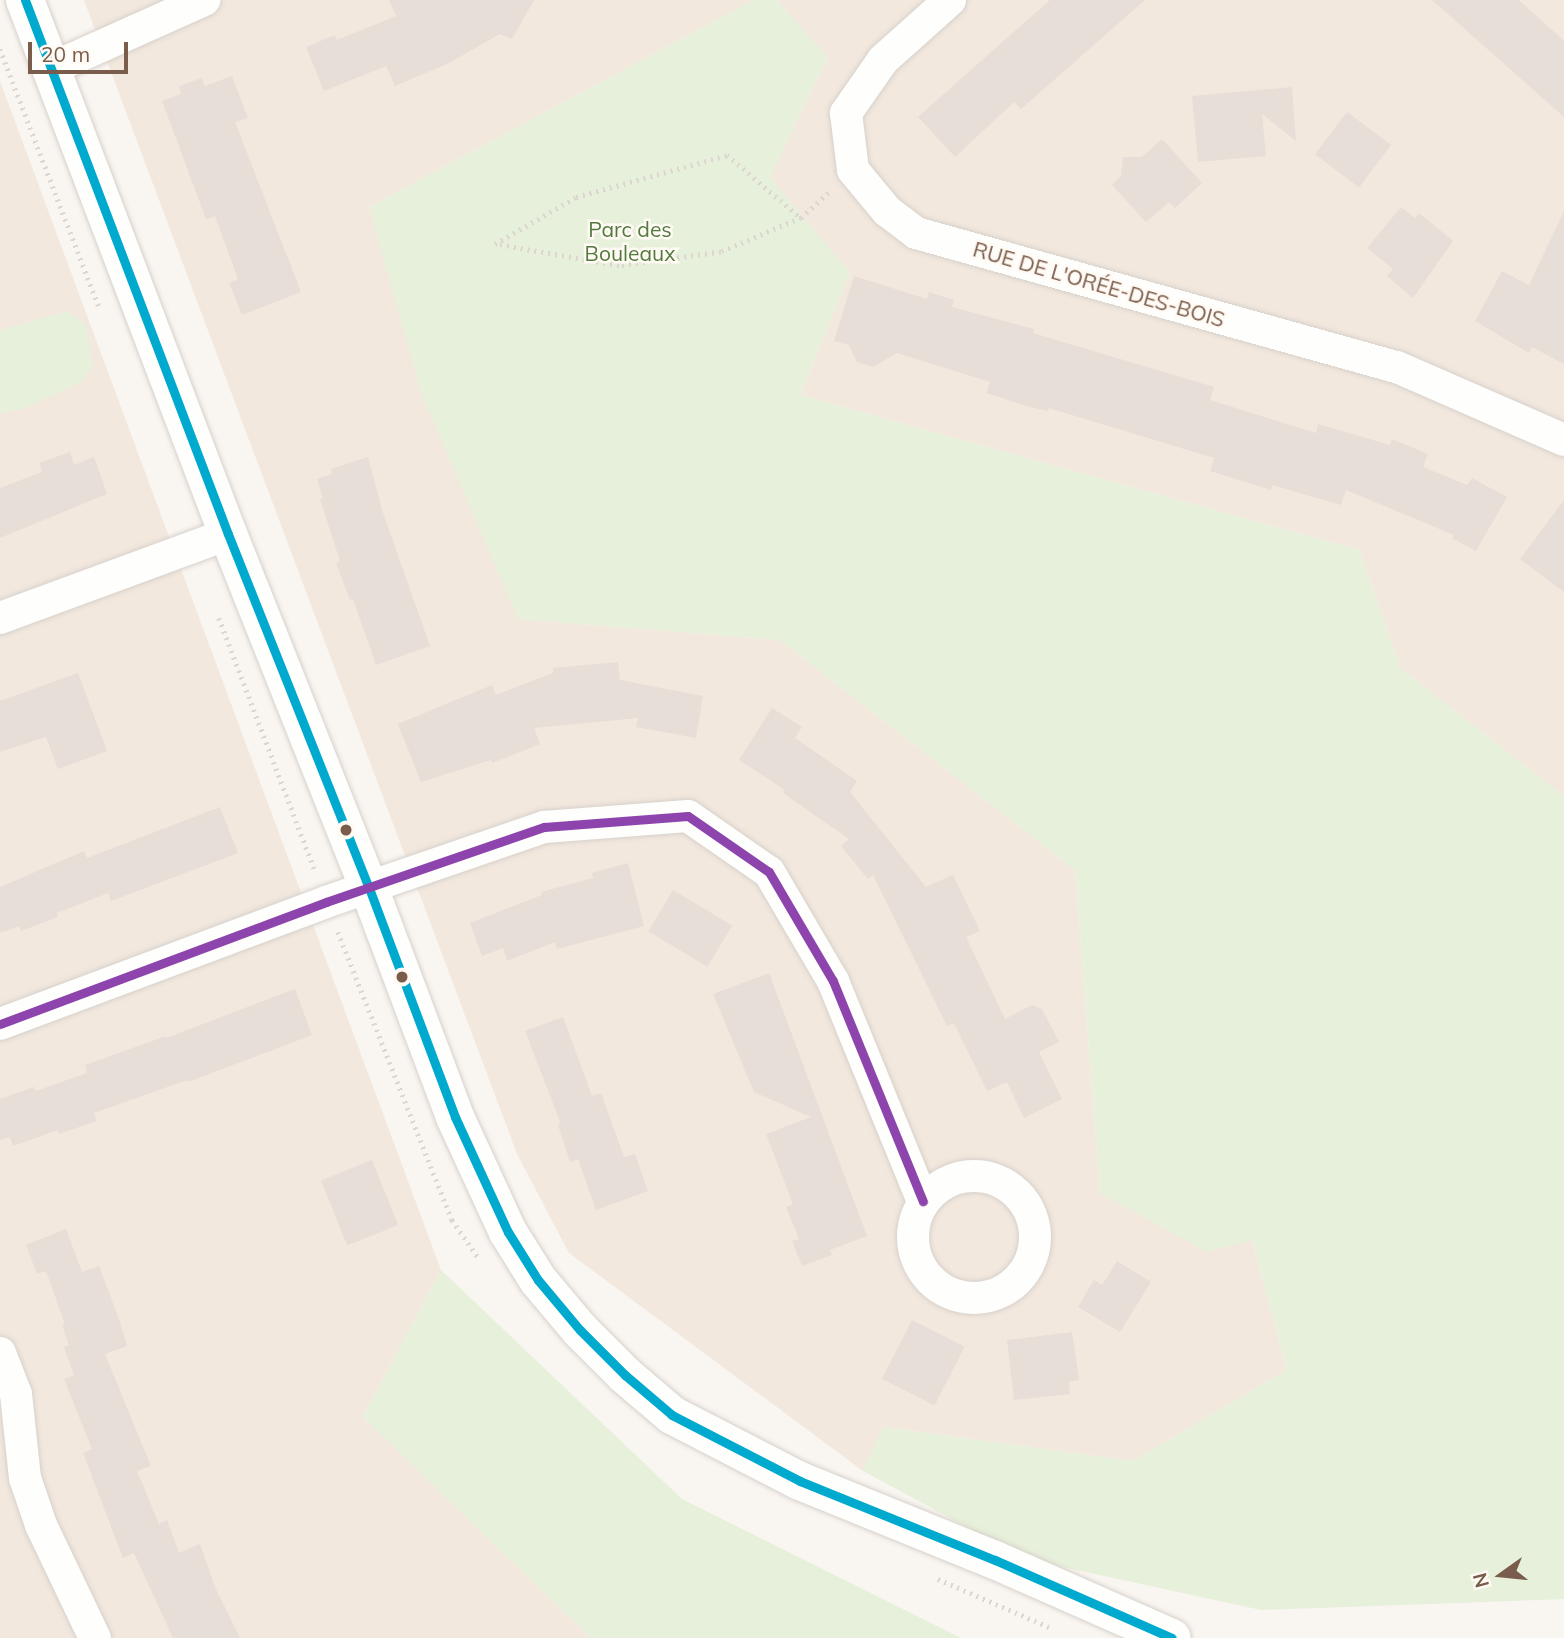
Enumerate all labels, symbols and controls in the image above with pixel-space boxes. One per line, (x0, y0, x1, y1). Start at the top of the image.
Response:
scale bar (32, 28, 131, 72)
text: 20 m (41, 41, 90, 67)
park label: Parc des Bouleaux (585, 216, 675, 266)
street label: RUE DE L'ORÉE-DES-BOIS (970, 236, 1228, 332)
unlabelled marker (339, 823, 353, 837)
unlabelled marker (395, 970, 409, 984)
north arrow (1466, 1540, 1536, 1610)
text: N (1467, 1570, 1494, 1590)

